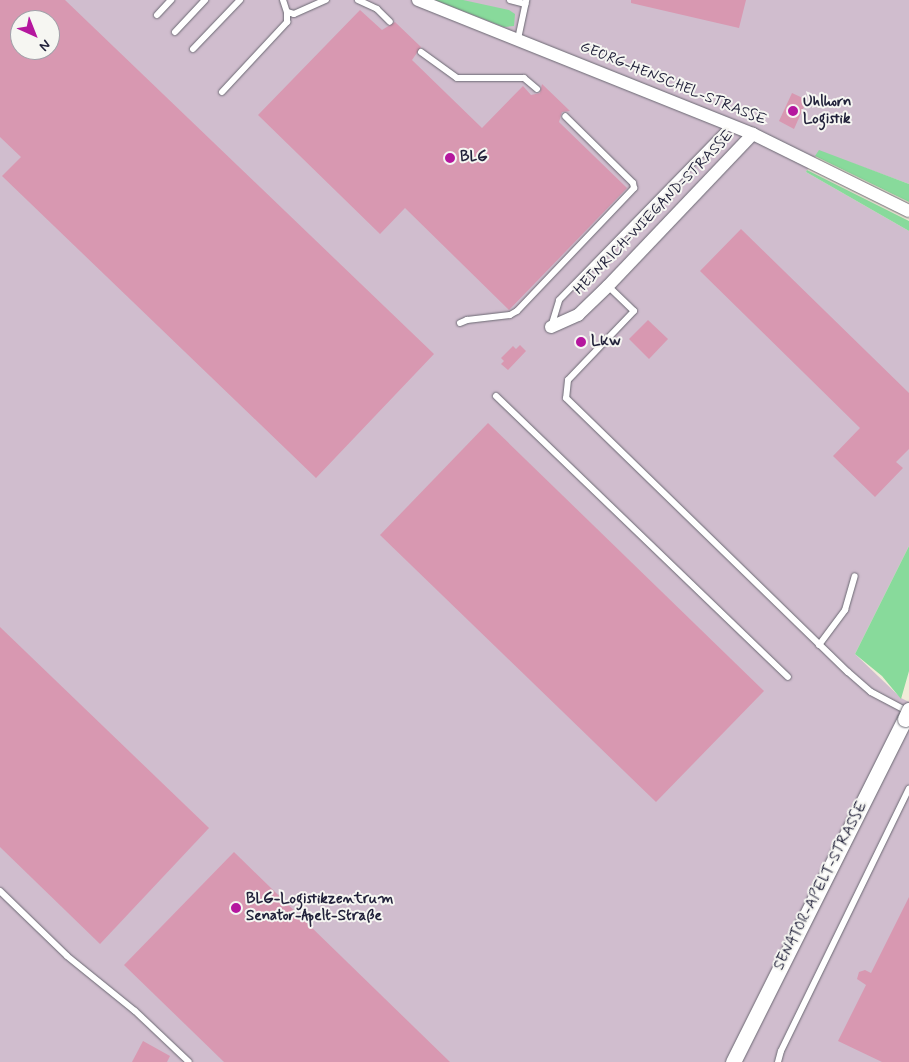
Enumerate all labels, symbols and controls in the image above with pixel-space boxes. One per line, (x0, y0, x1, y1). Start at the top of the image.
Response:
north arrow (10, 10, 60, 60)
text: N (35, 35, 54, 55)
street label: GEORG-HENSCHEL-STRASSE (577, 38, 769, 130)
place label: Uhlhorn Logistik (803, 93, 851, 128)
marker: Uhlhorn Logistik (787, 105, 799, 117)
street label: HEINRICH-WIEGAND-STRASSE (571, 127, 737, 299)
place label: BLG (460, 149, 488, 167)
marker: BLG (444, 152, 456, 164)
place label: Lkw (591, 333, 621, 351)
marker: Lkw (575, 336, 587, 348)
street label: SENATOR-APELT-STRASSE (771, 799, 871, 973)
place label: BLG-Logistikzentrum Senator-Apelt-Straße (246, 890, 393, 925)
marker: BLG-Logistikzentrum Senator-Apelt-Straße (230, 902, 242, 914)

